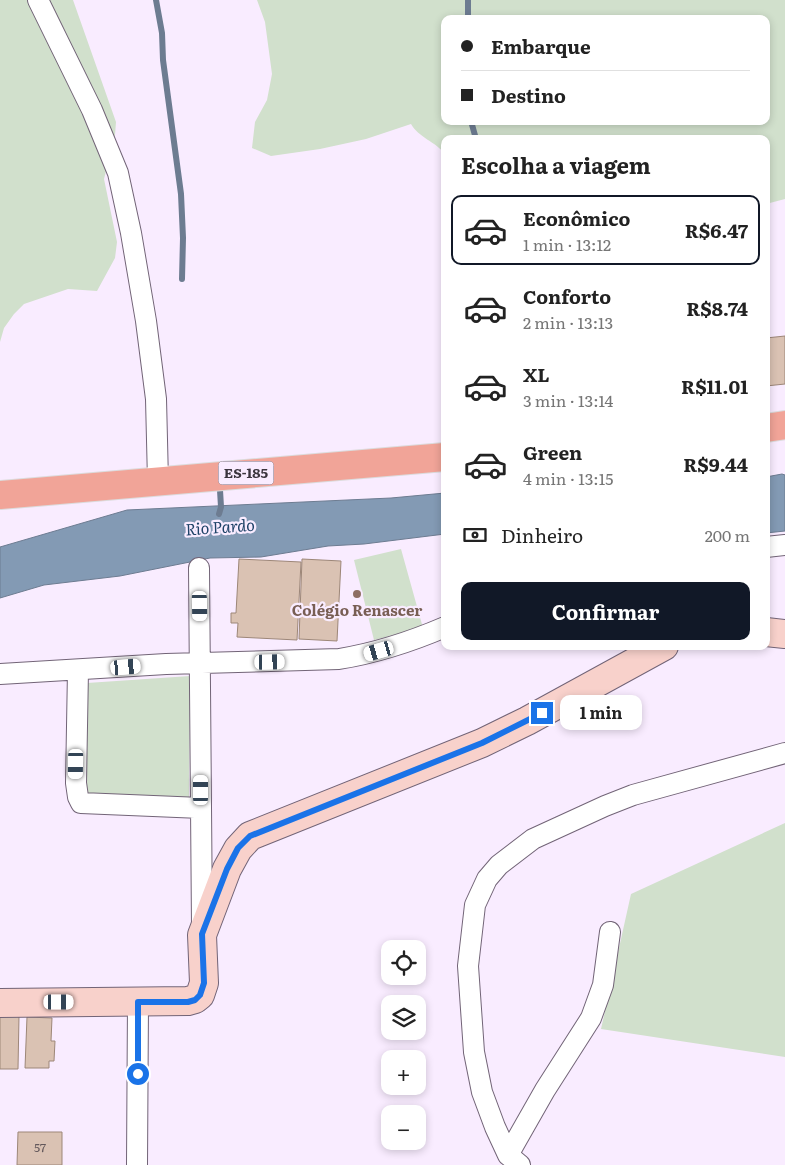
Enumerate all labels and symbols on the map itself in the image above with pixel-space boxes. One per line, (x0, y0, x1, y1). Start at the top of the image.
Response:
road number: ES-185 (218, 462, 274, 484)
water label: Rio Pardo (184, 512, 256, 540)
marker: Colégio Renascer (351, 588, 363, 600)
car (192, 591, 207, 621)
place label: Colégio Renascer (292, 598, 422, 621)
car (362, 640, 395, 662)
car (254, 654, 285, 670)
car (110, 658, 141, 676)
callout: 1 min (560, 696, 642, 730)
route end (531, 702, 553, 724)
car (68, 749, 83, 779)
car (193, 775, 208, 805)
car (44, 995, 74, 1010)
route start (127, 1063, 149, 1085)
house number: 57 (34, 1138, 46, 1156)

